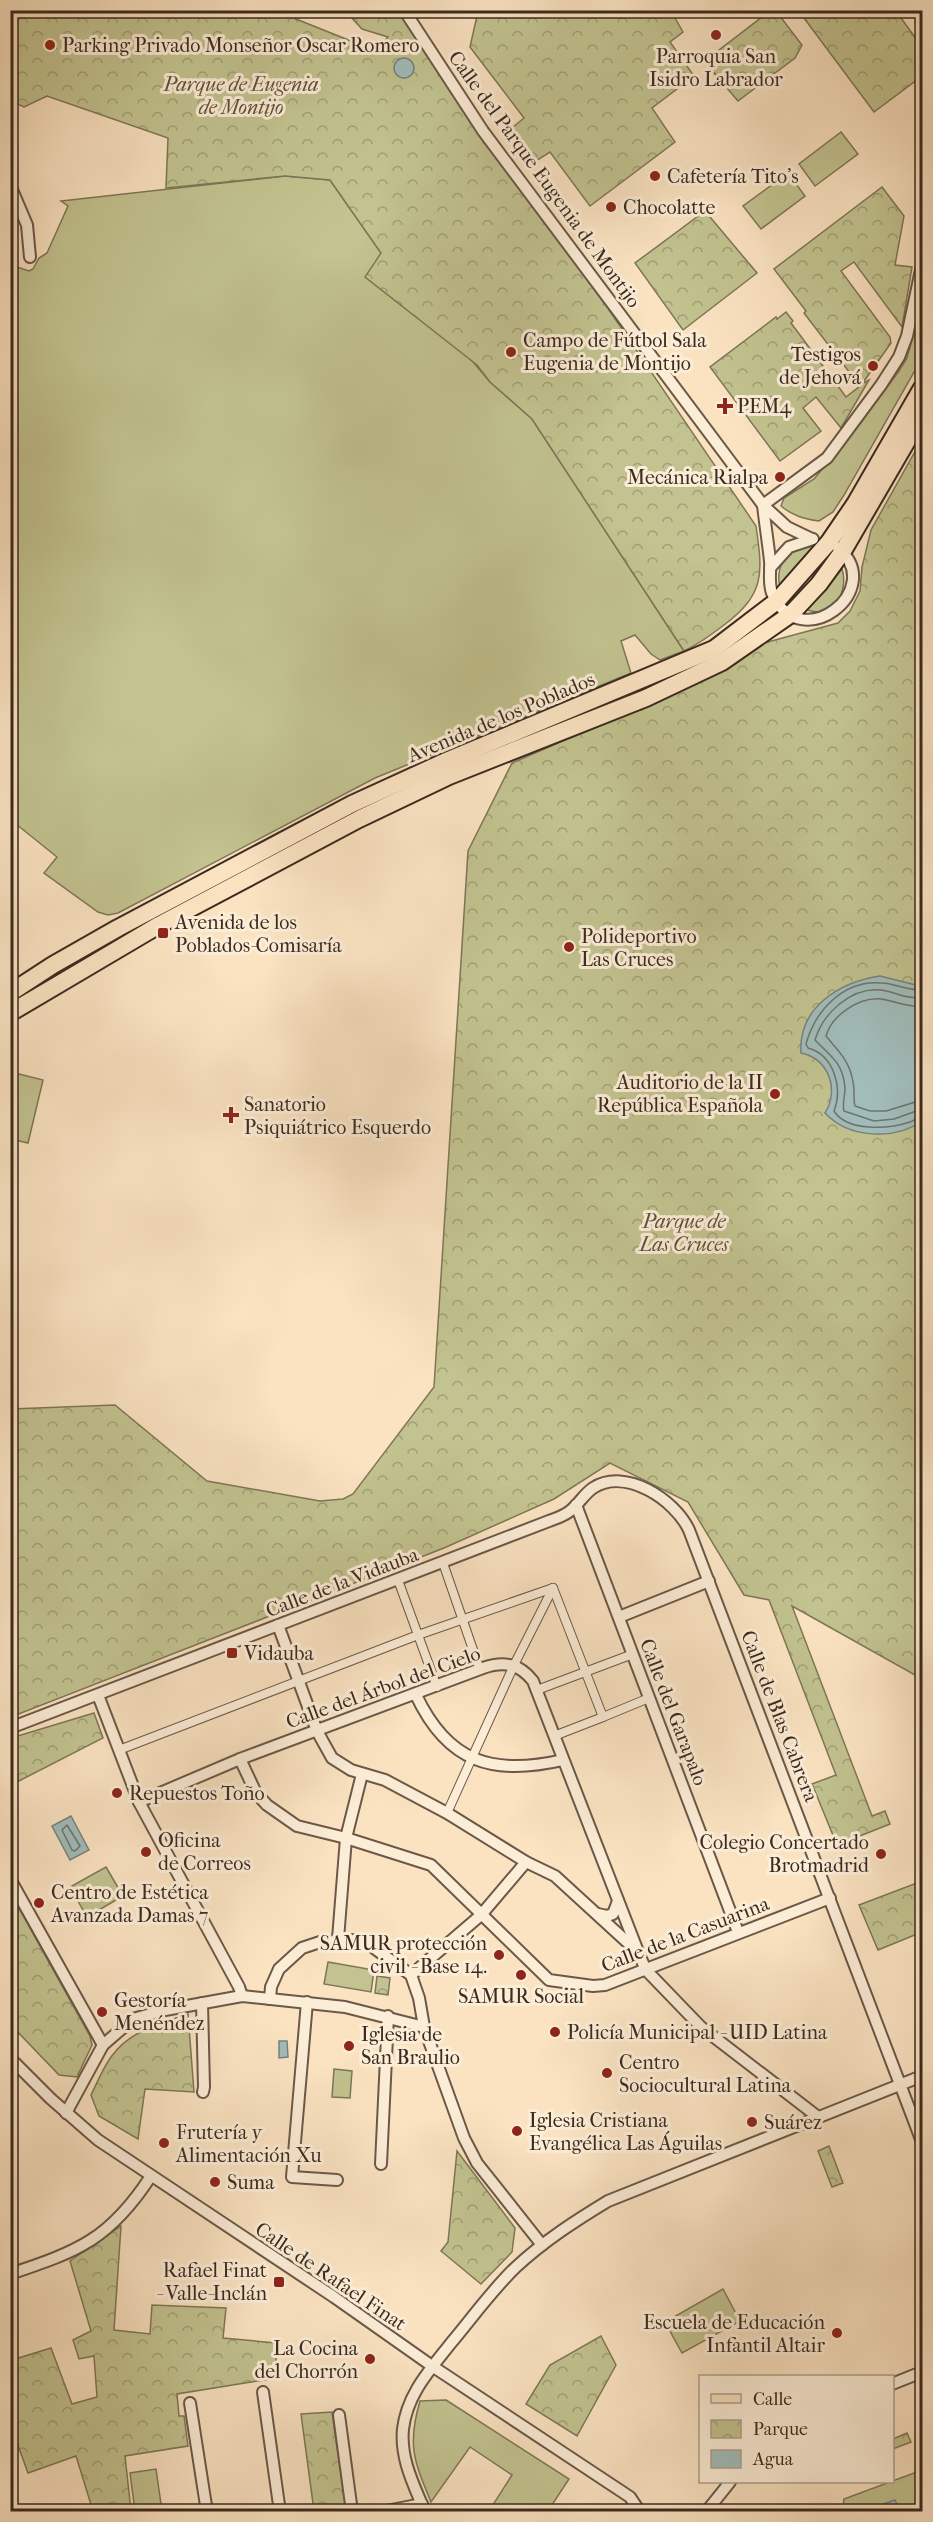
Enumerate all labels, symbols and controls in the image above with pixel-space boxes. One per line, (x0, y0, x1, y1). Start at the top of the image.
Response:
marker: Parroquia San Isidro Labrador (709, 28, 723, 42)
place label: Parking Privado Monseñor Oscar Romero (62, 34, 419, 57)
marker: Parking Privado Monseñor Oscar Romero (43, 38, 57, 52)
place label: Parroquia San Isidro Labrador (649, 45, 783, 91)
street label: Calle del Parque Eugenia de Montijo (444, 46, 645, 312)
park label: Parque de Eugenia de Montijo (163, 73, 318, 119)
place label: Cafetería Tito's (667, 165, 799, 188)
marker: Cafetería Tito's (648, 169, 662, 183)
place label: Chocolatte (623, 196, 716, 219)
marker: Chocolatte (604, 200, 618, 214)
place label: Campo de Fútbol Sala Eugenia de Montijo (523, 329, 707, 375)
place label: Testigos de Jehová (779, 343, 862, 389)
marker: Campo de Fútbol Sala Eugenia de Montijo (504, 345, 518, 359)
marker: Testigos de Jehová (866, 359, 880, 373)
place label: PEM4 (737, 395, 792, 418)
marker: PEM4 (718, 399, 732, 413)
place label: Mecánica Rialpa (627, 466, 769, 489)
marker: Mecánica Rialpa (773, 470, 787, 484)
street label: Avenida de los Poblados (403, 668, 598, 768)
place label: Avenida de los Poblados-Comisaría (174, 911, 342, 957)
place label: Polideportivo Las Cruces (581, 925, 697, 971)
marker: Avenida de los Poblados-Comisaría (156, 926, 170, 940)
marker: Polideportivo Las Cruces (562, 940, 576, 954)
place label: Auditorio de la II República Española (597, 1071, 764, 1117)
marker: Auditorio de la II República Española (768, 1087, 782, 1101)
place label: Sanatorio Psiquiátrico Esquerdo (244, 1093, 431, 1139)
marker: Sanatorio Psiquiátrico Esquerdo (222, 1106, 240, 1124)
park label: Parque de Las Cruces (638, 1210, 729, 1256)
street label: Calle de la Vidauba (263, 1542, 422, 1622)
street label: Calle de Blas Cabrera (736, 1627, 823, 1806)
street label: Calle del Garapalo (635, 1636, 712, 1789)
street label: Calle del Árbol del Cielo (283, 1641, 483, 1733)
place label: Vidauba (243, 1642, 315, 1665)
marker: Vidauba (225, 1646, 239, 1660)
place label: Repuestos Toño (129, 1782, 265, 1805)
marker: Repuestos Toño (110, 1786, 124, 1800)
place label: Oficina de Correos (158, 1829, 251, 1875)
place label: Colegio Concertado Brotmadrid (700, 1831, 870, 1877)
marker: Oficina de Correos (139, 1845, 153, 1859)
marker: Colegio Concertado Brotmadrid (874, 1847, 888, 1861)
place label: Centro de Estética Avanzada Damas 7 (50, 1881, 209, 1927)
street label: Calle de la Casuarina (598, 1892, 773, 1977)
marker: Centro de Estética Avanzada Damas 7 (32, 1896, 46, 1910)
place label: SAMUR protección civil - Base 14. (320, 1932, 487, 1978)
marker: SAMUR protección civil - Base 14. (492, 1948, 506, 1962)
marker: SAMUR Social (514, 1968, 528, 1982)
place label: SAMUR Social (458, 1985, 584, 2008)
place label: Gestoría Menéndez (114, 1989, 205, 2035)
marker: Gestoría Menéndez (95, 2005, 109, 2019)
place label: Policía Municipal - UID Latina (567, 2021, 828, 2044)
place label: Iglesia de San Braulio (361, 2023, 460, 2069)
marker: Policía Municipal - UID Latina (548, 2025, 562, 2039)
marker: Iglesia de San Braulio (342, 2039, 356, 2053)
place label: Centro Sociocultural Latina (619, 2051, 792, 2097)
marker: Centro Sociocultural Latina (600, 2066, 614, 2080)
place label: Iglesia Cristiana Evangélica Las Águilas (529, 2109, 722, 2155)
place label: Suárez (764, 2111, 822, 2134)
marker: Suárez (745, 2115, 759, 2129)
place label: Frutería y Alimentación Xu (175, 2121, 322, 2167)
marker: Iglesia Cristiana Evangélica Las Águilas (510, 2124, 524, 2138)
marker: Frutería y Alimentación Xu (157, 2136, 171, 2150)
place label: Suma (227, 2171, 275, 2194)
marker: Suma (208, 2175, 222, 2189)
street label: Calle de Rafael Finat (251, 2217, 411, 2335)
place label: Rafael Finat - Valle-Inclán (156, 2259, 267, 2305)
marker: Rafael Finat - Valle-Inclán (272, 2275, 286, 2289)
place label: Escuela de Educación Infantil Altair (643, 2311, 825, 2357)
marker: Escuela de Educación Infantil Altair (830, 2326, 844, 2340)
place label: La Cocina del Chorrón (254, 2337, 359, 2383)
marker: La Cocina del Chorrón (363, 2352, 377, 2366)
legend (699, 2375, 894, 2483)
text: Calle (753, 2389, 792, 2410)
text: Parque (753, 2419, 808, 2440)
text: Agua (752, 2449, 794, 2470)

